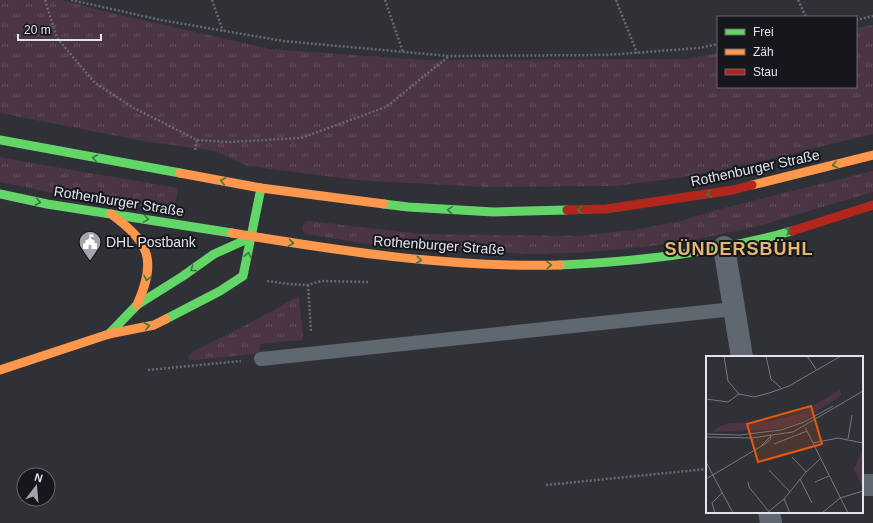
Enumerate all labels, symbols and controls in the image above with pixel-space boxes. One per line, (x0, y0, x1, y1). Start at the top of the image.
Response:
scale bar (18, 16, 101, 42)
legend (717, 16, 857, 88)
text: 20 m (24, 23, 51, 37)
text: Frei (753, 25, 774, 39)
text: Zäh (753, 45, 774, 59)
text: Stau (753, 65, 778, 79)
street label: Rothenburger Straße (689, 146, 821, 189)
one-way arrow (92, 154, 98, 162)
one-way arrow (832, 160, 838, 168)
one-way arrow (220, 177, 226, 186)
street label: Rothenburger Straße (53, 183, 185, 219)
one-way arrow (705, 189, 712, 198)
one-way arrow (35, 198, 41, 206)
one-way arrow (447, 205, 453, 214)
one-way arrow (577, 206, 583, 215)
one-way arrow (143, 215, 150, 223)
one-way arrow (784, 227, 791, 236)
public building icon: DHL Postbank (77, 229, 103, 262)
street label: Rothenburger Straße (373, 232, 505, 258)
place label: DHL Postbank (106, 234, 197, 250)
one-way arrow (287, 238, 294, 247)
district label: SÜNDERSBÜHL (664, 239, 814, 259)
one-way arrow (243, 252, 251, 259)
one-way arrow (416, 255, 422, 264)
one-way arrow (546, 261, 552, 269)
one-way arrow (190, 264, 197, 272)
one-way arrow (144, 275, 152, 281)
one-way arrow (144, 323, 150, 331)
inset map (706, 356, 863, 513)
north arrow (16, 467, 56, 507)
text: N (33, 471, 44, 484)

